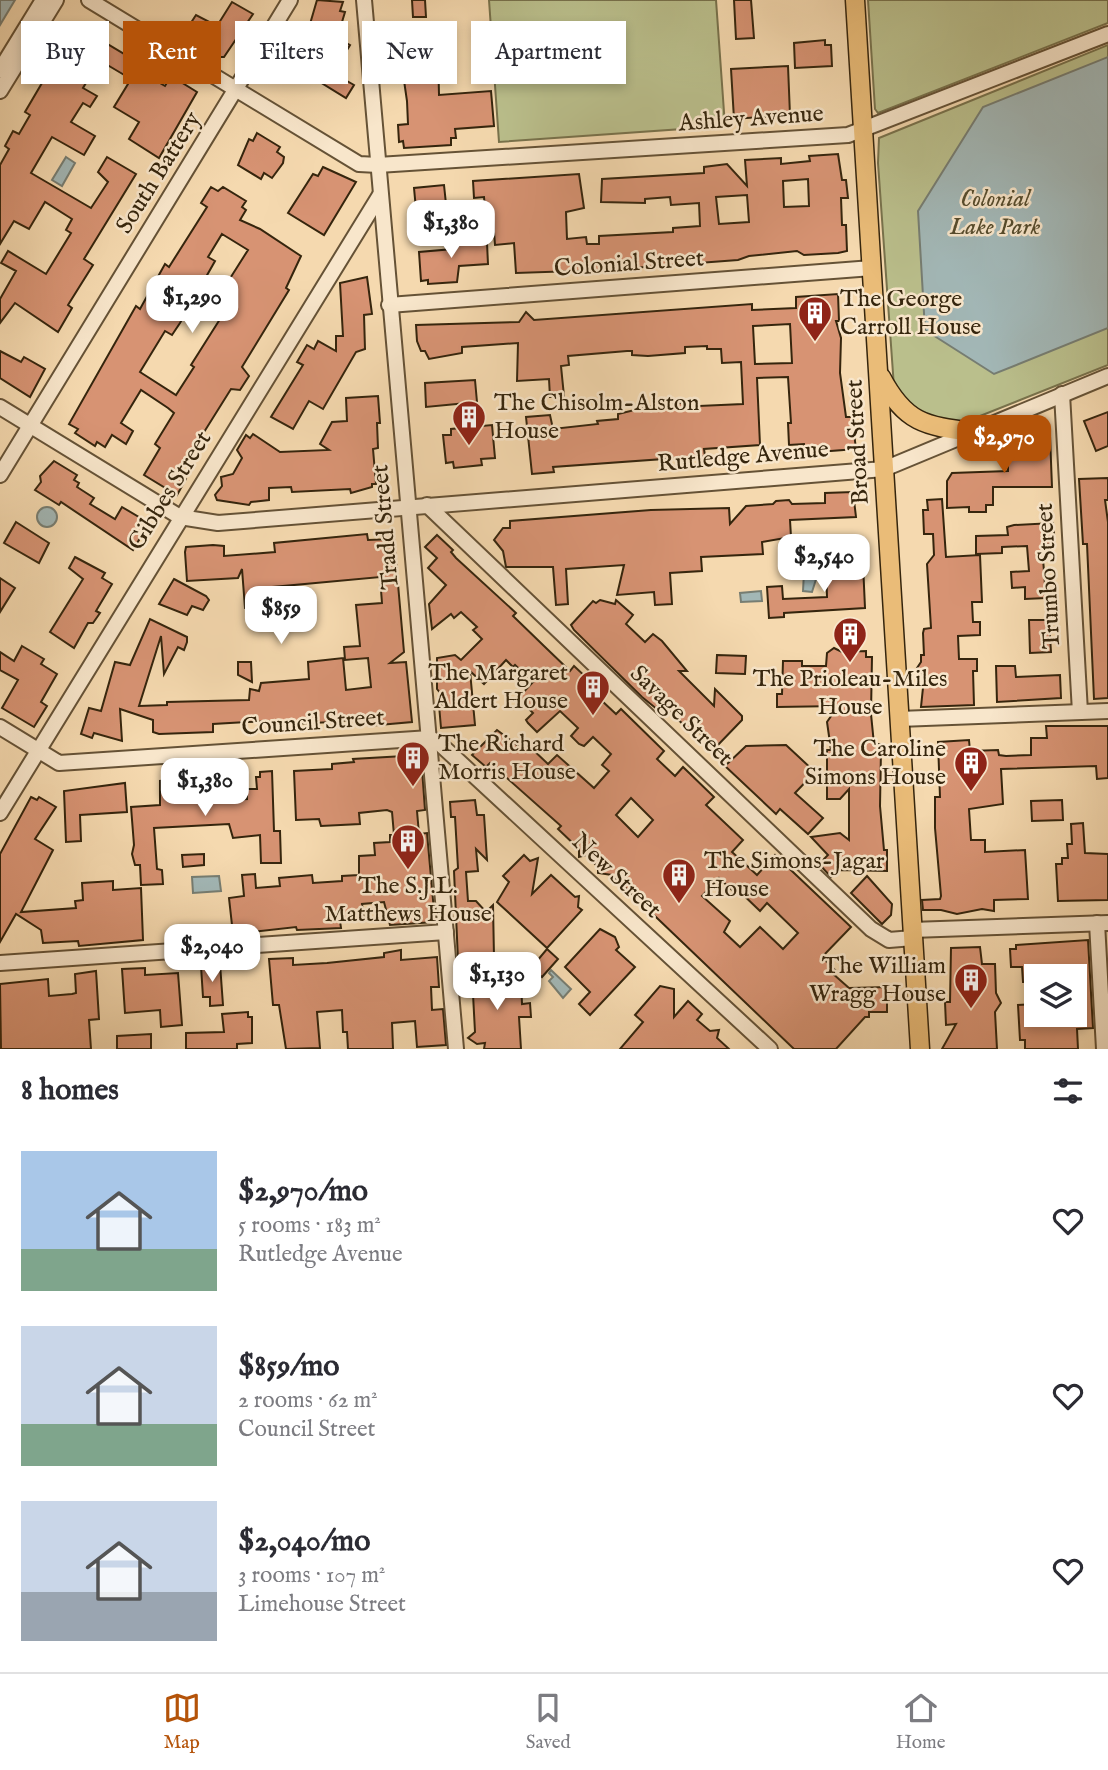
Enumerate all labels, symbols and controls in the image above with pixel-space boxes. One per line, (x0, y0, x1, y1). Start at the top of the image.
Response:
chip: Buy (21, 21, 109, 84)
chip: Rent (123, 21, 221, 84)
chip: Filters (235, 21, 348, 84)
chip: New (362, 21, 457, 84)
chip: Apartment (471, 21, 626, 84)
street label: Ashley Avenue (676, 98, 825, 140)
street label: South Battery (109, 106, 209, 240)
park label: Colonial Lake Park (949, 184, 1041, 243)
pin: $1,380 (394, 201, 508, 260)
text: $1,380 (423, 208, 479, 237)
street label: Colonial Street (553, 243, 705, 285)
pin: $1,290 (135, 276, 249, 335)
text: $1,290 (162, 283, 222, 312)
place label: The George Carroll House (840, 284, 981, 343)
building icon: The George Carroll House (796, 294, 834, 343)
street label: Broad Street (839, 378, 877, 506)
place label: The Chisolm-Alston House (494, 388, 700, 447)
building icon: The Chisolm-Alston House (450, 398, 488, 447)
pin: $2,970 (947, 416, 1061, 475)
text: $2,970 (973, 423, 1035, 452)
street label: Gibbes Street (121, 425, 219, 557)
street label: Rutledge Avenue (656, 434, 830, 480)
street label: Tradd Street (365, 463, 407, 591)
street label: Trumbo Street (1030, 502, 1068, 650)
pin: $2,540 (767, 534, 881, 594)
text: $2,540 (794, 542, 854, 571)
pin: $859 (240, 586, 322, 646)
text: $859 (261, 594, 301, 623)
building icon: The Prioleau-Miles House (831, 615, 869, 664)
place label: The Margaret Aldert House (428, 658, 568, 717)
street label: Savage Street (623, 659, 739, 773)
place label: The Prioleau-Miles House (753, 664, 947, 723)
building icon: The Margaret Aldert House (574, 668, 612, 717)
street label: Council Street (240, 703, 386, 743)
place label: The Richard Morris House (438, 729, 576, 788)
place label: The Caroline Simons House (805, 734, 946, 793)
building icon: The Richard Morris House (394, 739, 432, 788)
building icon: The Caroline Simons House (952, 744, 990, 793)
pin: $1,380 (148, 758, 262, 818)
text: $1,380 (177, 766, 233, 795)
building icon: The S.J.L. Matthews House (389, 822, 427, 871)
street label: New Street (565, 827, 667, 925)
place label: The Simons-Jagar House (704, 846, 885, 905)
building icon: The Simons-Jagar House (660, 856, 698, 905)
place label: The S.J.L. Matthews House (324, 871, 492, 930)
pin: $2,040 (155, 925, 269, 984)
text: $2,040 (180, 932, 244, 961)
place label: The William Wragg House (809, 951, 946, 1010)
pin: $1,130 (440, 953, 554, 1012)
text: $1,130 (469, 960, 525, 989)
building icon: The William Wragg House (952, 961, 990, 1010)
map controls (1024, 964, 1087, 1027)
button: layers (1024, 964, 1087, 1027)
text: 8 homes (21, 1072, 119, 1110)
icon: filters (1049, 1072, 1087, 1110)
text: $2,970/mo (238, 1173, 368, 1211)
icon: home (77, 1179, 161, 1263)
icon: heart (1049, 1202, 1087, 1240)
text: 5 rooms · 183 m² (238, 1211, 381, 1240)
text: Rutledge Avenue (238, 1240, 403, 1269)
text: $859/mo (238, 1348, 340, 1386)
icon: home (77, 1354, 161, 1438)
icon: heart (1049, 1377, 1087, 1415)
text: 2 rooms · 62 m² (238, 1386, 378, 1415)
text: Council Street (238, 1415, 375, 1444)
text: $2,040/mo (238, 1523, 370, 1561)
icon: home (77, 1529, 161, 1613)
icon: heart (1049, 1552, 1087, 1590)
text: 3 rooms · 107 m² (238, 1561, 386, 1590)
text: Limehouse Street (238, 1590, 406, 1619)
tab: Map (163, 1689, 201, 1755)
tab: Saved (526, 1689, 571, 1755)
tab: Home (896, 1689, 945, 1755)

